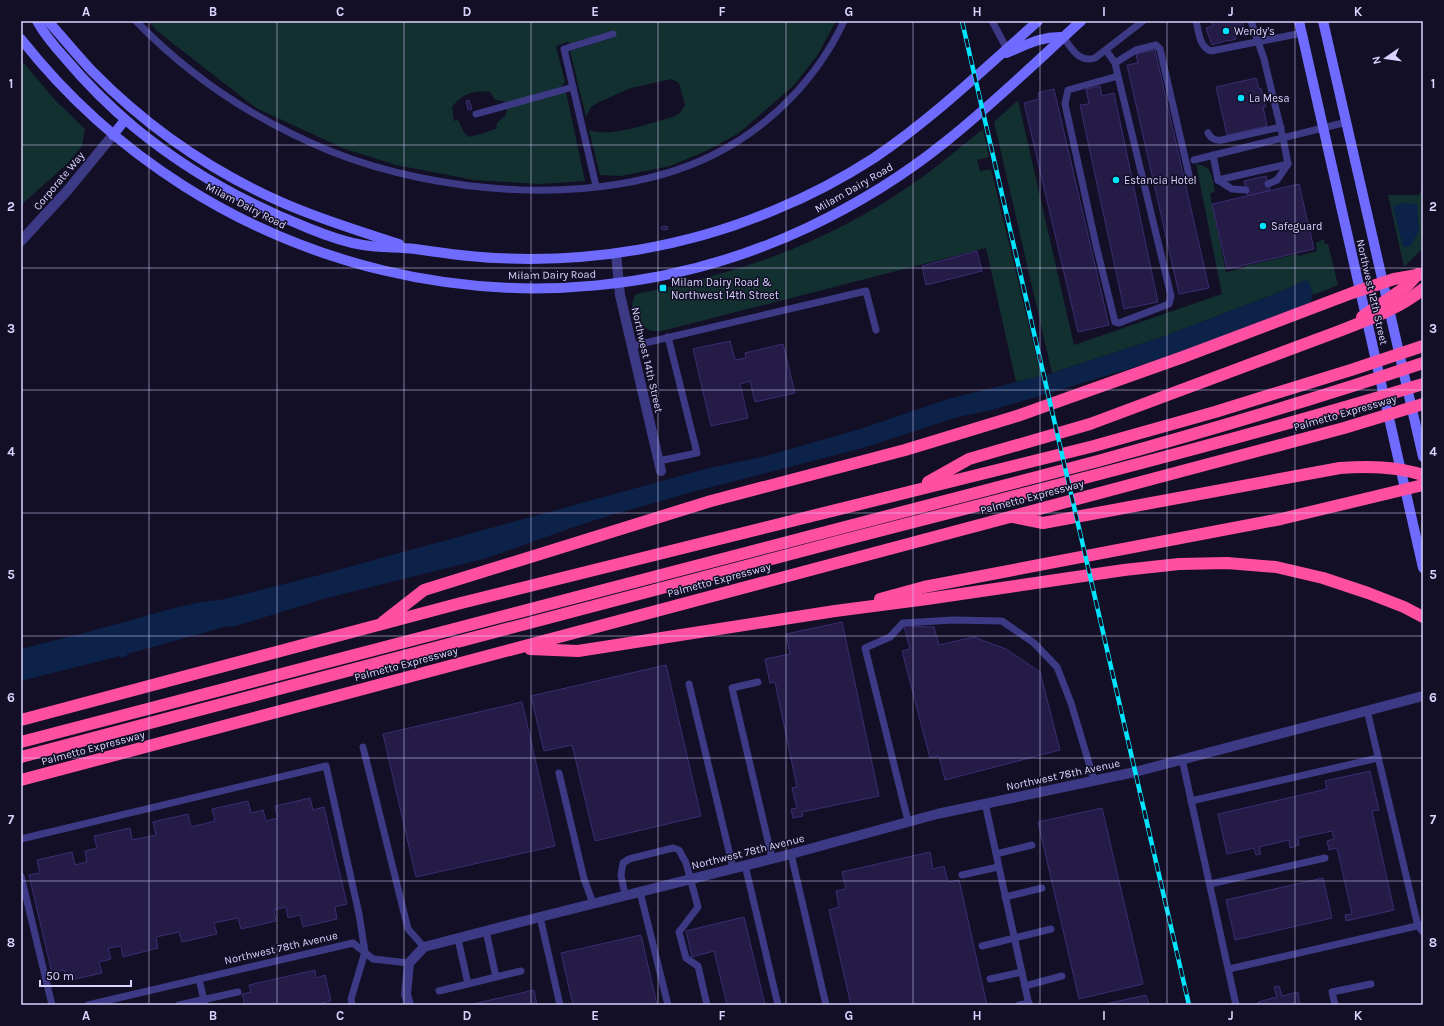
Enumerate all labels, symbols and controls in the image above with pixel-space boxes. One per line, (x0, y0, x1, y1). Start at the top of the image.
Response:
text: A (82, 4, 90, 19)
text: B (209, 4, 217, 19)
text: C (336, 4, 344, 19)
text: D (463, 4, 472, 19)
text: E (591, 4, 599, 19)
text: F (718, 4, 726, 19)
text: G (845, 4, 853, 19)
text: H (972, 4, 982, 19)
text: I (1102, 4, 1106, 19)
text: J (1228, 4, 1234, 19)
text: K (1354, 4, 1363, 19)
place label: Wendy's (1234, 25, 1275, 38)
marker: Wendy's (1221, 26, 1231, 36)
north arrow (1366, 38, 1406, 78)
text: N (1370, 55, 1384, 65)
text: 1 (9, 76, 13, 91)
text: 1 (1431, 76, 1435, 91)
place label: La Mesa (1249, 92, 1290, 105)
marker: La Mesa (1236, 93, 1246, 103)
street label: Corporate Way (31, 149, 87, 213)
street label: Milam Dairy Road (813, 160, 895, 216)
place label: Estancia Hotel (1124, 174, 1197, 187)
marker: Estancia Hotel (1111, 175, 1121, 185)
street label: Milam Dairy Road (204, 180, 288, 232)
text: 2 (7, 199, 15, 214)
text: 2 (1429, 199, 1437, 214)
place label: Safeguard (1271, 220, 1323, 233)
marker: Safeguard (1258, 221, 1268, 231)
street label: Northwest 12th Street (1354, 238, 1390, 346)
street label: Milam Dairy Road (508, 268, 596, 282)
place label: Milam Dairy Road & Northwest 14th Street (671, 276, 779, 302)
marker: Milam Dairy Road & Northwest 14th Street (658, 283, 668, 293)
street label: Northwest 14th Street (629, 306, 665, 414)
text: 3 (7, 321, 15, 336)
text: 3 (1429, 321, 1437, 336)
street label: Palmetto Expressway (1292, 392, 1398, 434)
text: 4 (7, 444, 15, 459)
text: 4 (1429, 444, 1437, 459)
street label: Palmetto Expressway (979, 477, 1085, 517)
street label: Palmetto Expressway (666, 560, 772, 600)
text: 5 (7, 567, 15, 582)
text: 5 (1429, 567, 1437, 582)
street label: Palmetto Expressway (353, 644, 459, 684)
text: 6 (7, 690, 15, 705)
text: 6 (1429, 690, 1437, 705)
street label: Palmetto Expressway (40, 728, 146, 768)
street label: Northwest 78th Avenue (1005, 757, 1121, 793)
text: 7 (8, 812, 15, 827)
text: 7 (1430, 812, 1437, 827)
street label: Northwest 78th Avenue (690, 832, 806, 872)
street label: Northwest 78th Avenue (223, 929, 339, 967)
text: 8 (7, 935, 15, 950)
text: 8 (1429, 935, 1437, 950)
scale bar (40, 962, 131, 988)
text: 50 m (46, 969, 74, 983)
text: A (82, 1008, 90, 1023)
text: B (209, 1008, 217, 1023)
text: C (336, 1008, 344, 1023)
text: D (463, 1008, 472, 1023)
text: E (591, 1008, 599, 1023)
text: F (718, 1008, 726, 1023)
text: G (845, 1008, 853, 1023)
text: H (972, 1008, 982, 1023)
text: I (1102, 1008, 1106, 1023)
text: J (1228, 1008, 1234, 1023)
text: K (1354, 1008, 1363, 1023)

